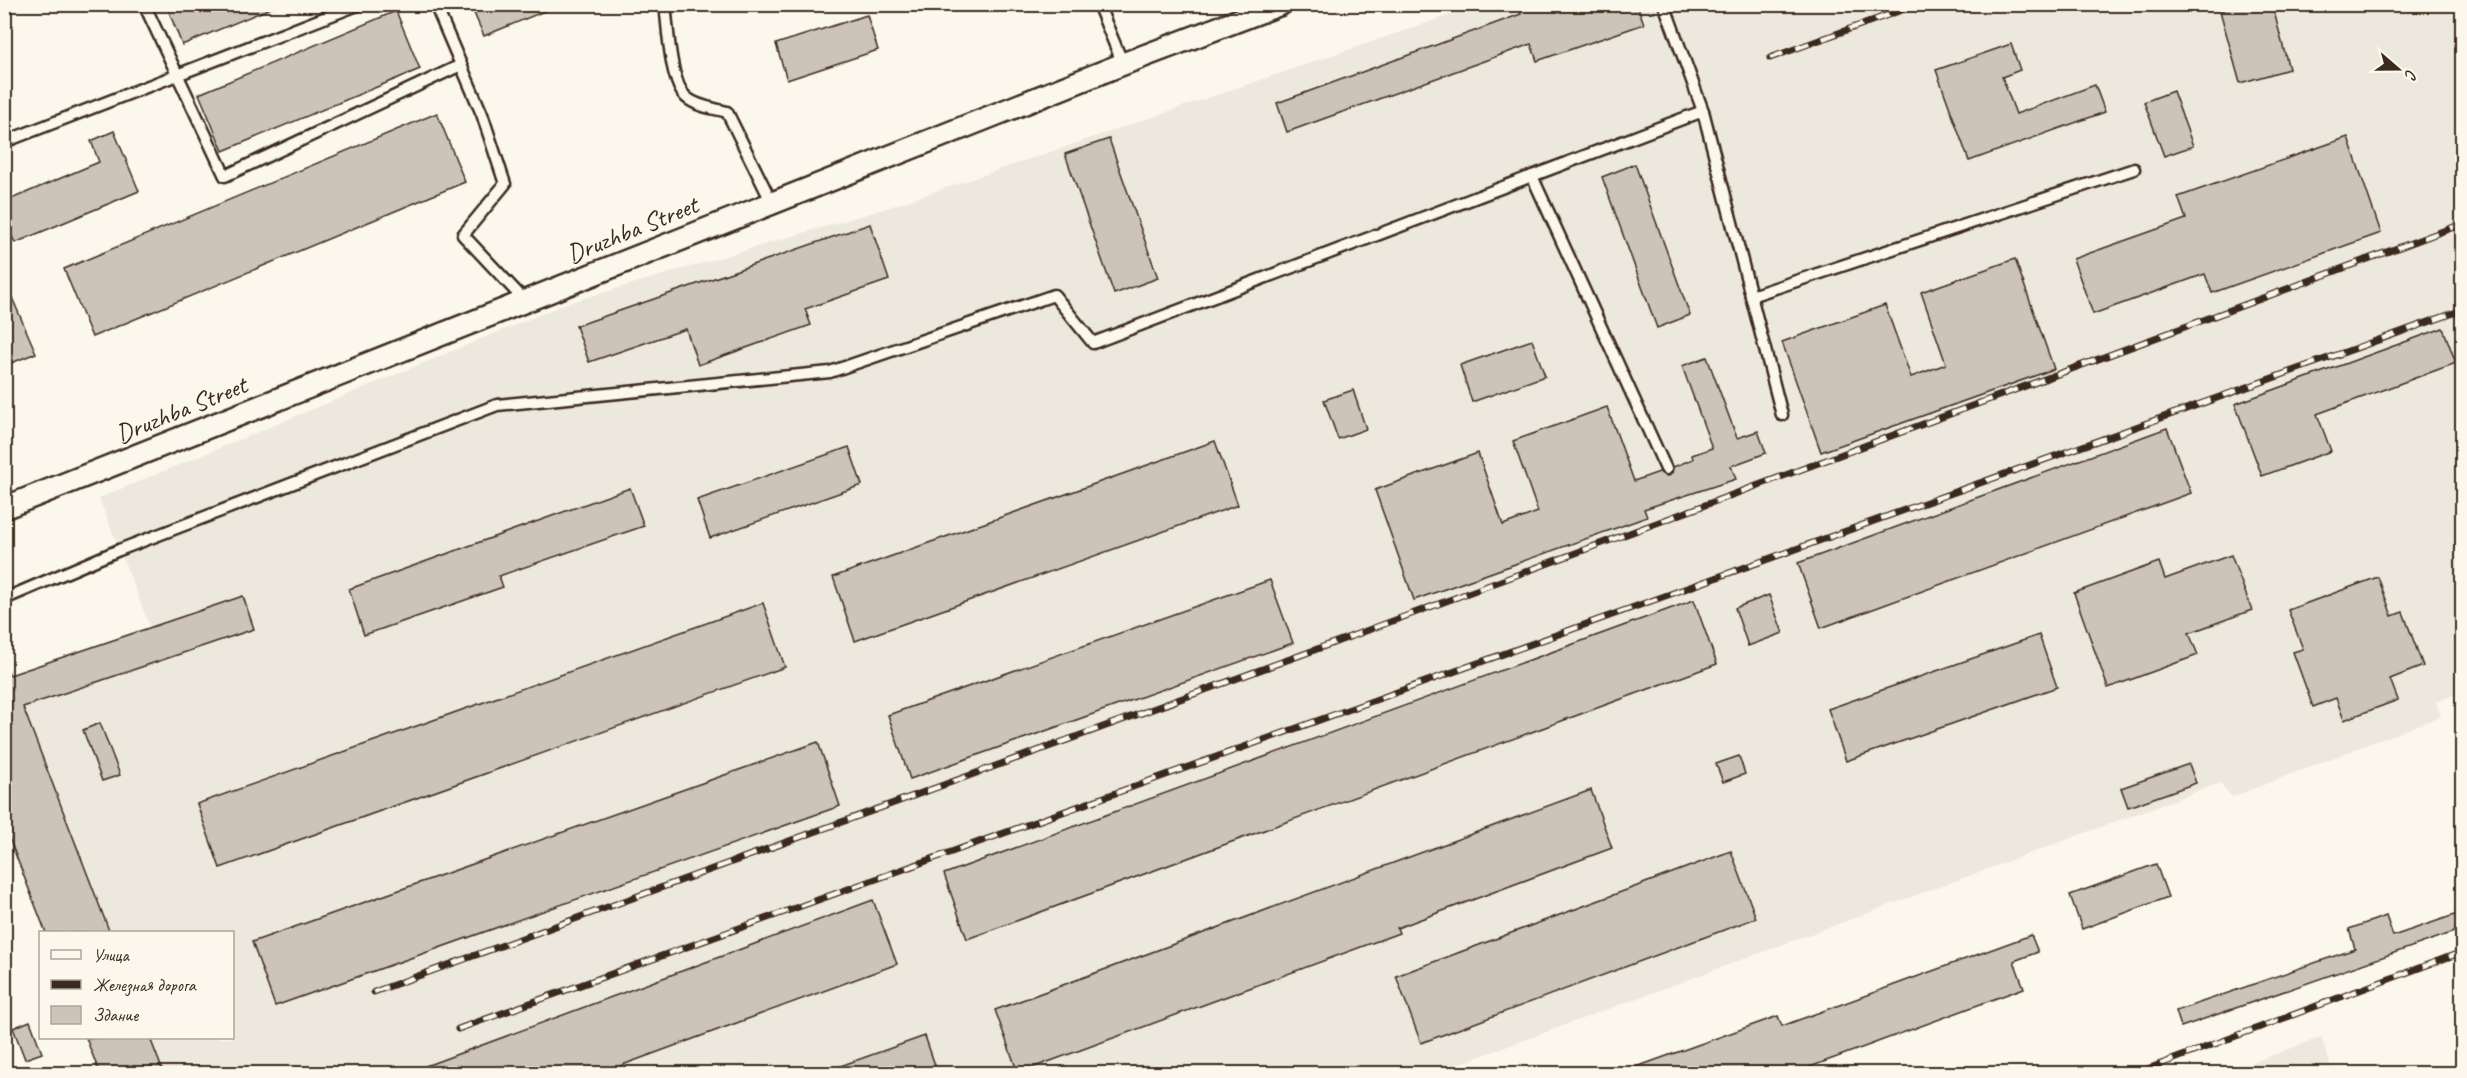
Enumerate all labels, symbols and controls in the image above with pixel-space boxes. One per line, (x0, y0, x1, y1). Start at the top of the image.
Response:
north arrow (2368, 39, 2428, 99)
text: С (2400, 67, 2422, 83)
street label: Druzhba Street (562, 187, 705, 271)
street label: Druzhba Street (111, 367, 254, 451)
legend (39, 931, 234, 1039)
text: Улица (93, 944, 130, 966)
text: Железная дорога (93, 974, 197, 997)
text: Здание (93, 1004, 139, 1026)

